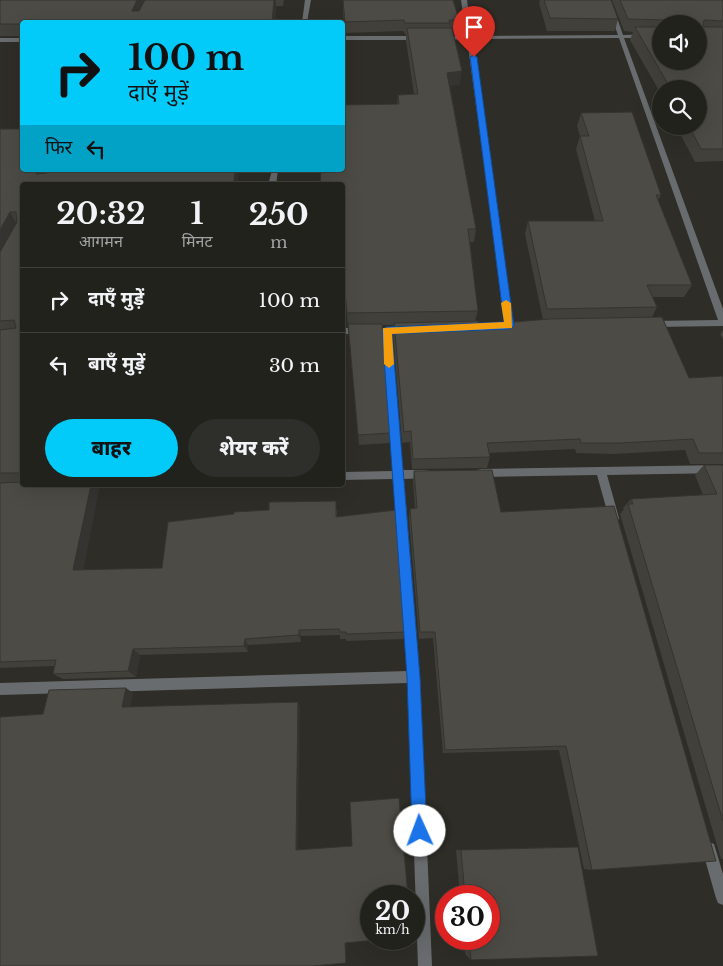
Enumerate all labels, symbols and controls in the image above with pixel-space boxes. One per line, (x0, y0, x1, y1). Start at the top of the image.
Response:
pin (453, 6, 495, 57)
icon: arrive (460, 13, 488, 41)
map controls (652, 15, 707, 135)
button: sound (652, 15, 707, 70)
text: 100 m (128, 36, 244, 79)
icon: right (45, 40, 110, 105)
text: दाएँ मुड़ें (128, 79, 189, 106)
button: search (652, 80, 707, 135)
icon: left (82, 135, 110, 163)
text: फिर (45, 136, 72, 159)
text: 20:32 (56, 195, 146, 232)
text: 1 (191, 195, 204, 232)
text: 250 (249, 196, 309, 233)
text: आगमन (79, 231, 123, 251)
text: मिनट (182, 231, 212, 251)
text: m (270, 232, 287, 252)
icon: right (45, 286, 73, 314)
text: दाएँ मुड़ें (88, 287, 144, 310)
text: 100 m (259, 289, 320, 312)
icon: left (45, 351, 73, 379)
text: बाएँ मुड़ें (88, 352, 145, 375)
text: 30 m (269, 354, 320, 377)
button: बाहर (45, 419, 178, 477)
button: शेयर करें (188, 419, 320, 477)
position arrow (393, 804, 445, 856)
speed limit sign: 30 (435, 885, 500, 950)
text: 20 (375, 896, 410, 927)
text: km/h (375, 922, 410, 937)

